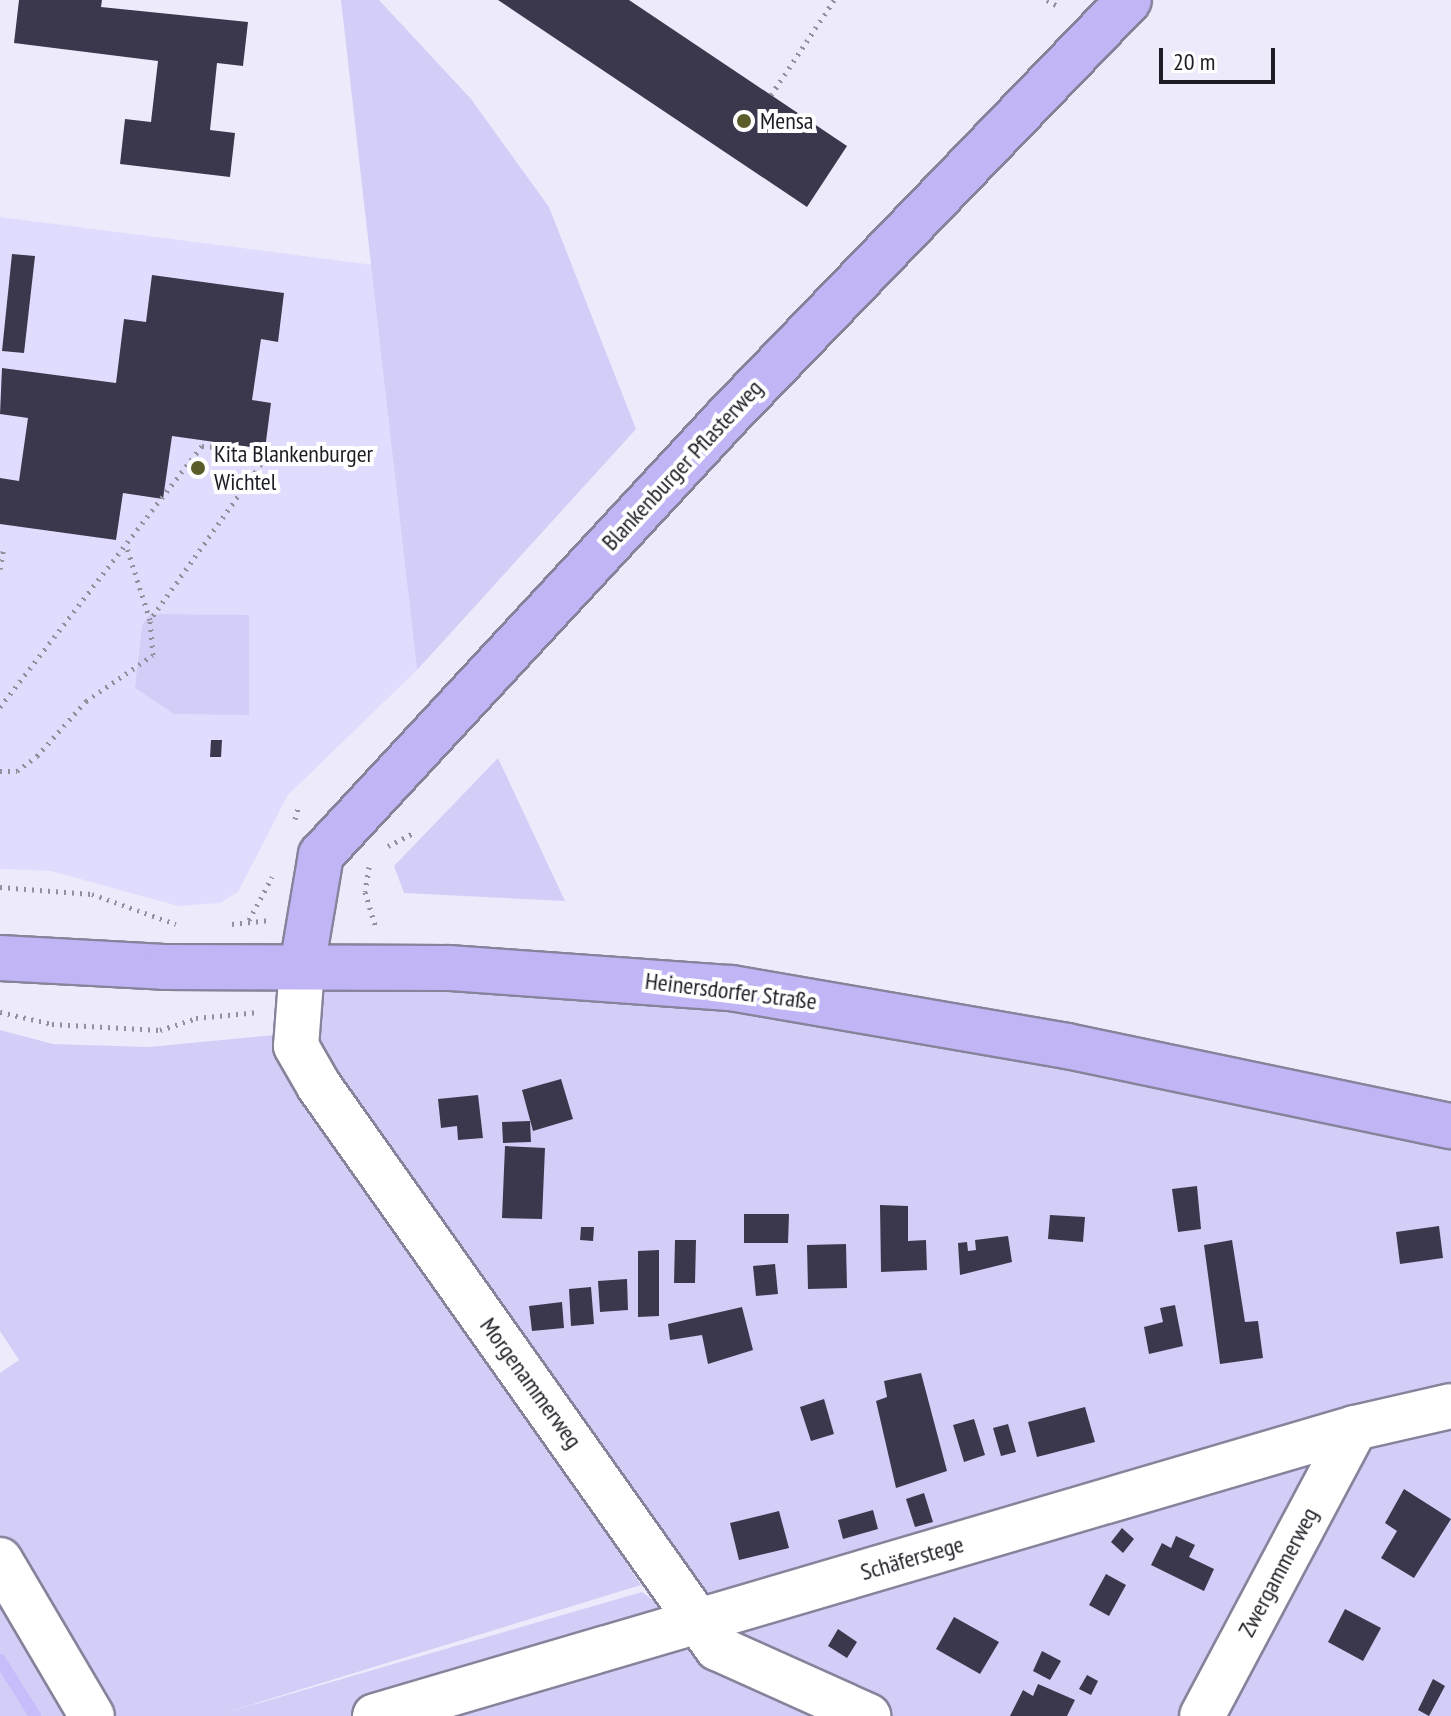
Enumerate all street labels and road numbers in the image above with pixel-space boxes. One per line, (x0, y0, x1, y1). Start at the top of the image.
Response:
street label: Blankenburger Pflasterweg (596, 374, 768, 556)
street label: Heinersdorfer Straße (644, 966, 818, 1016)
street label: Morgenammerweg (474, 1312, 588, 1454)
street label: Zwergammerweg (1232, 1502, 1324, 1642)
street label: Schäferstege (857, 1530, 967, 1586)

